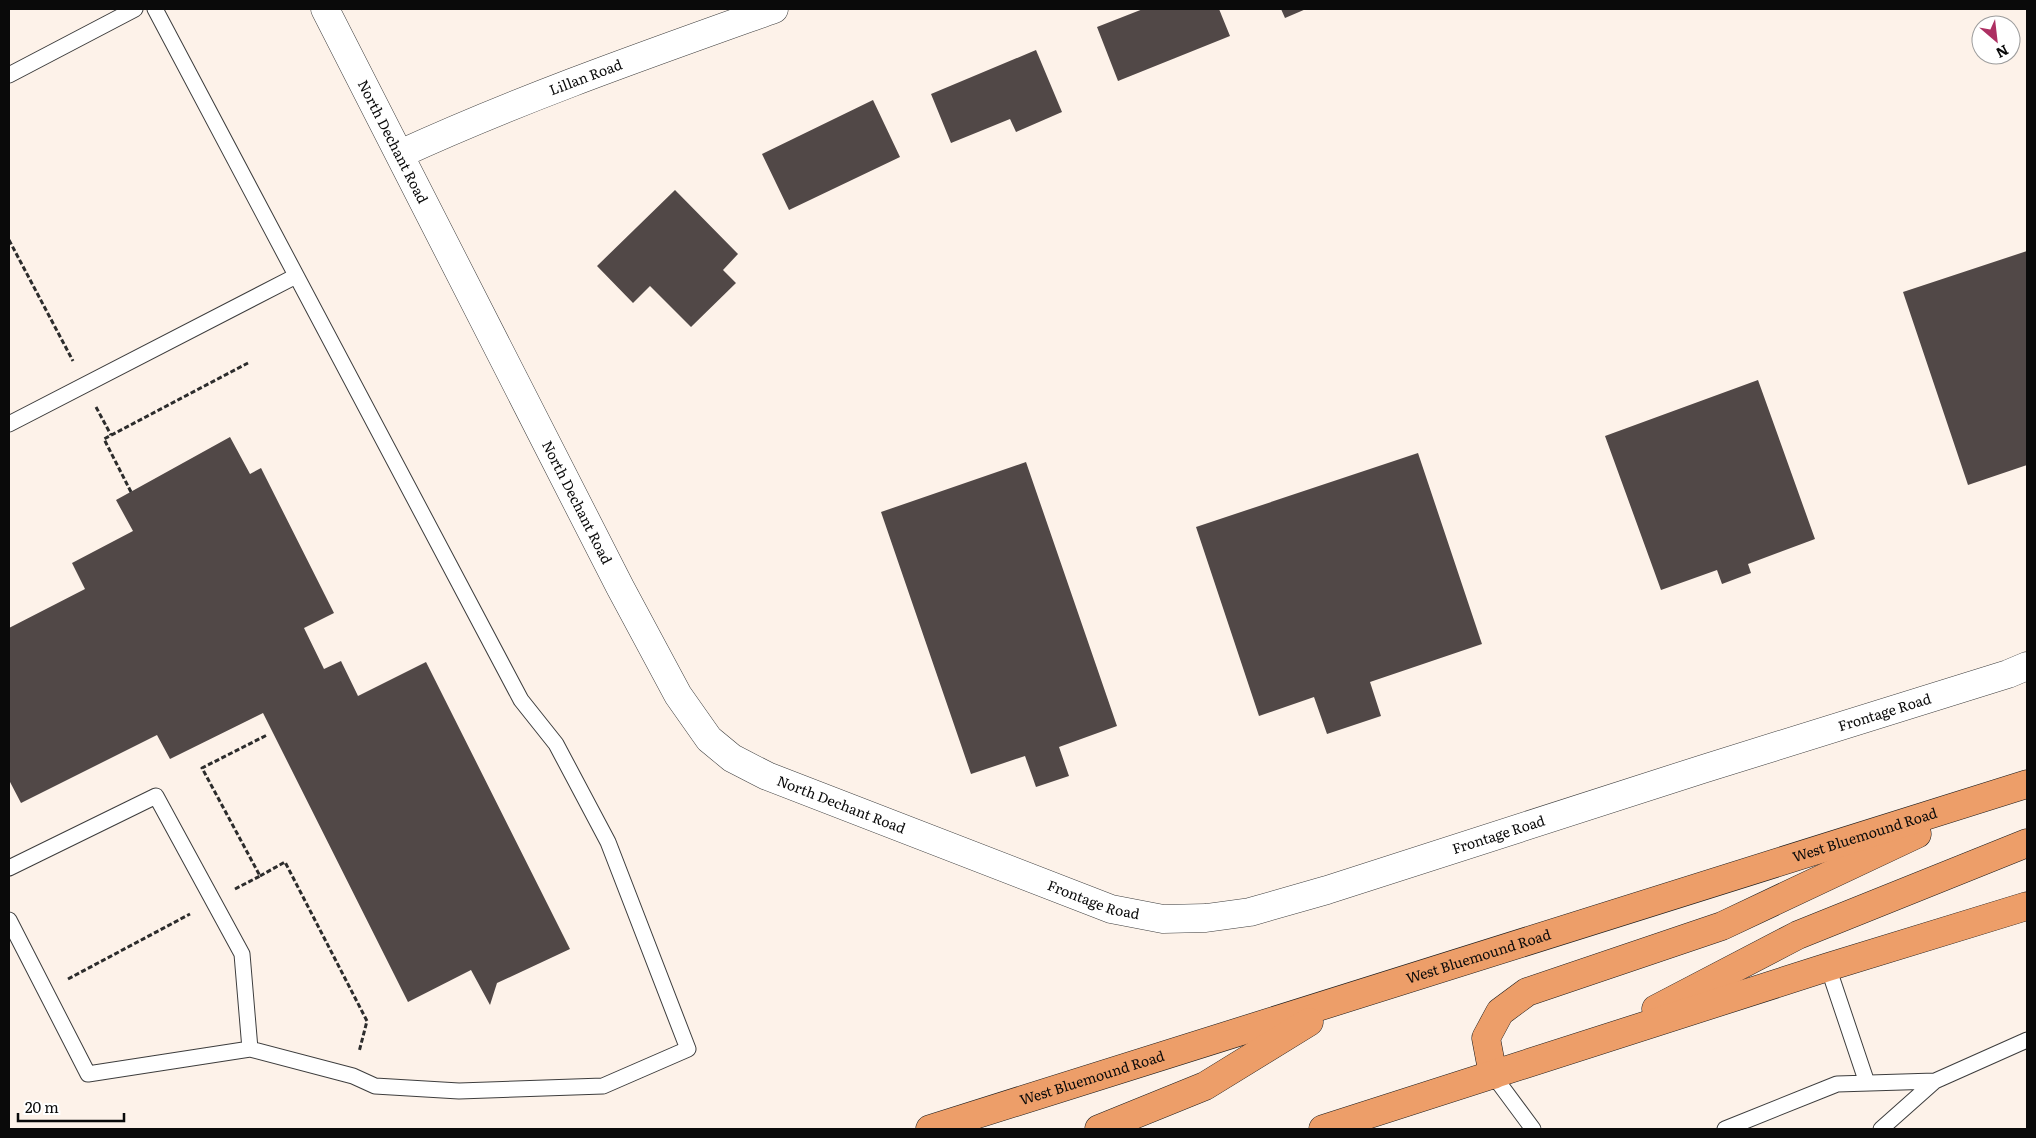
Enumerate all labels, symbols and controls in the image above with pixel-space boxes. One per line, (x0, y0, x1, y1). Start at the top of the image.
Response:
north arrow (1971, 15, 2021, 65)
text: N (1992, 41, 2012, 64)
street label: Lillan Road (546, 53, 625, 99)
street label: North Dechant Road (354, 76, 434, 207)
street label: North Dechant Road (538, 437, 618, 568)
street label: Frontage Road (1835, 687, 1934, 735)
street label: North Dechant Road (774, 770, 909, 838)
street label: West Bluemound Road (1790, 802, 1940, 866)
street label: Frontage Road (1449, 809, 1548, 858)
street label: Frontage Road (1045, 874, 1142, 923)
street label: West Bluemound Road (1403, 923, 1553, 988)
street label: West Bluemound Road (1017, 1045, 1167, 1109)
scale bar (18, 1090, 124, 1122)
text: 20 m (25, 1095, 59, 1118)

